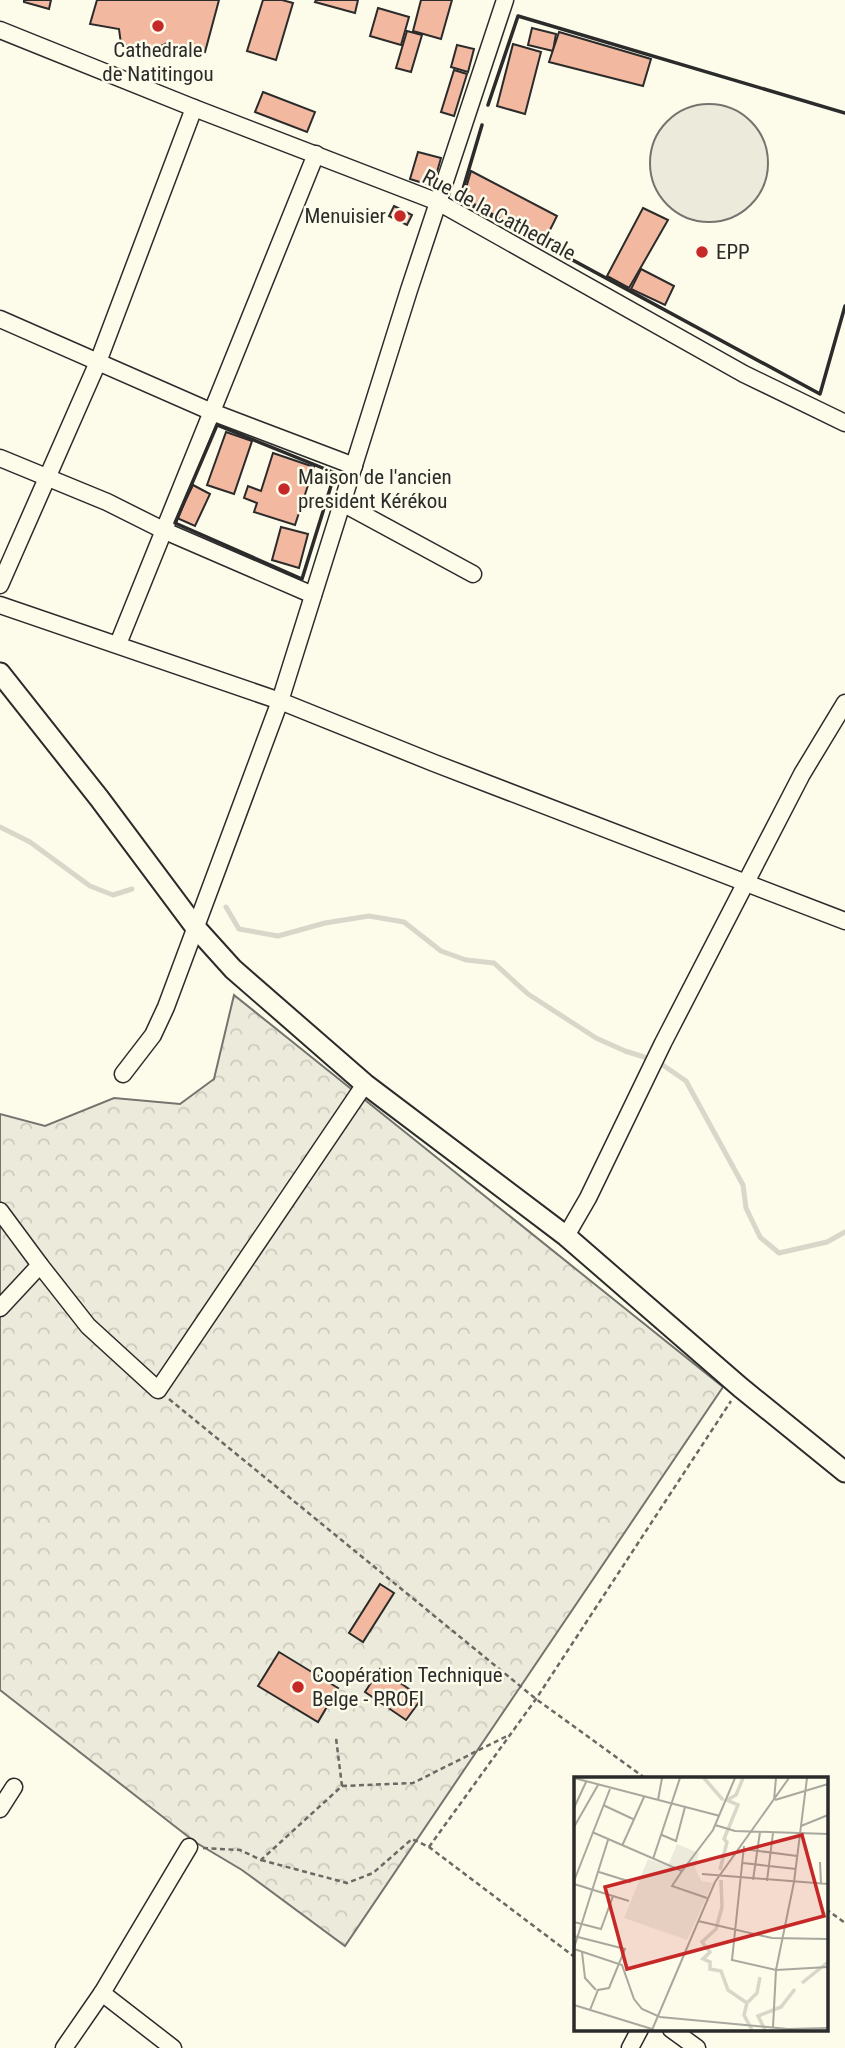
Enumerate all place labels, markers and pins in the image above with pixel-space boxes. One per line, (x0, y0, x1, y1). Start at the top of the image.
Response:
marker: Cathedrale de Natitingou (150, 18, 166, 34)
place label: Cathedrale de Natitingou (102, 38, 214, 86)
place label: Menuisier (305, 204, 386, 228)
marker: Menuisier (392, 208, 408, 224)
place label: EPP (716, 240, 750, 264)
marker: EPP (694, 244, 710, 260)
place label: Maison de l'ancien president Kérékou (298, 465, 452, 513)
marker: Maison de l'ancien president Kérékou (276, 481, 292, 497)
place label: Coopération Technique Belge - PROFI (312, 1663, 503, 1711)
marker: Coopération Technique Belge - PROFI (290, 1679, 306, 1695)

